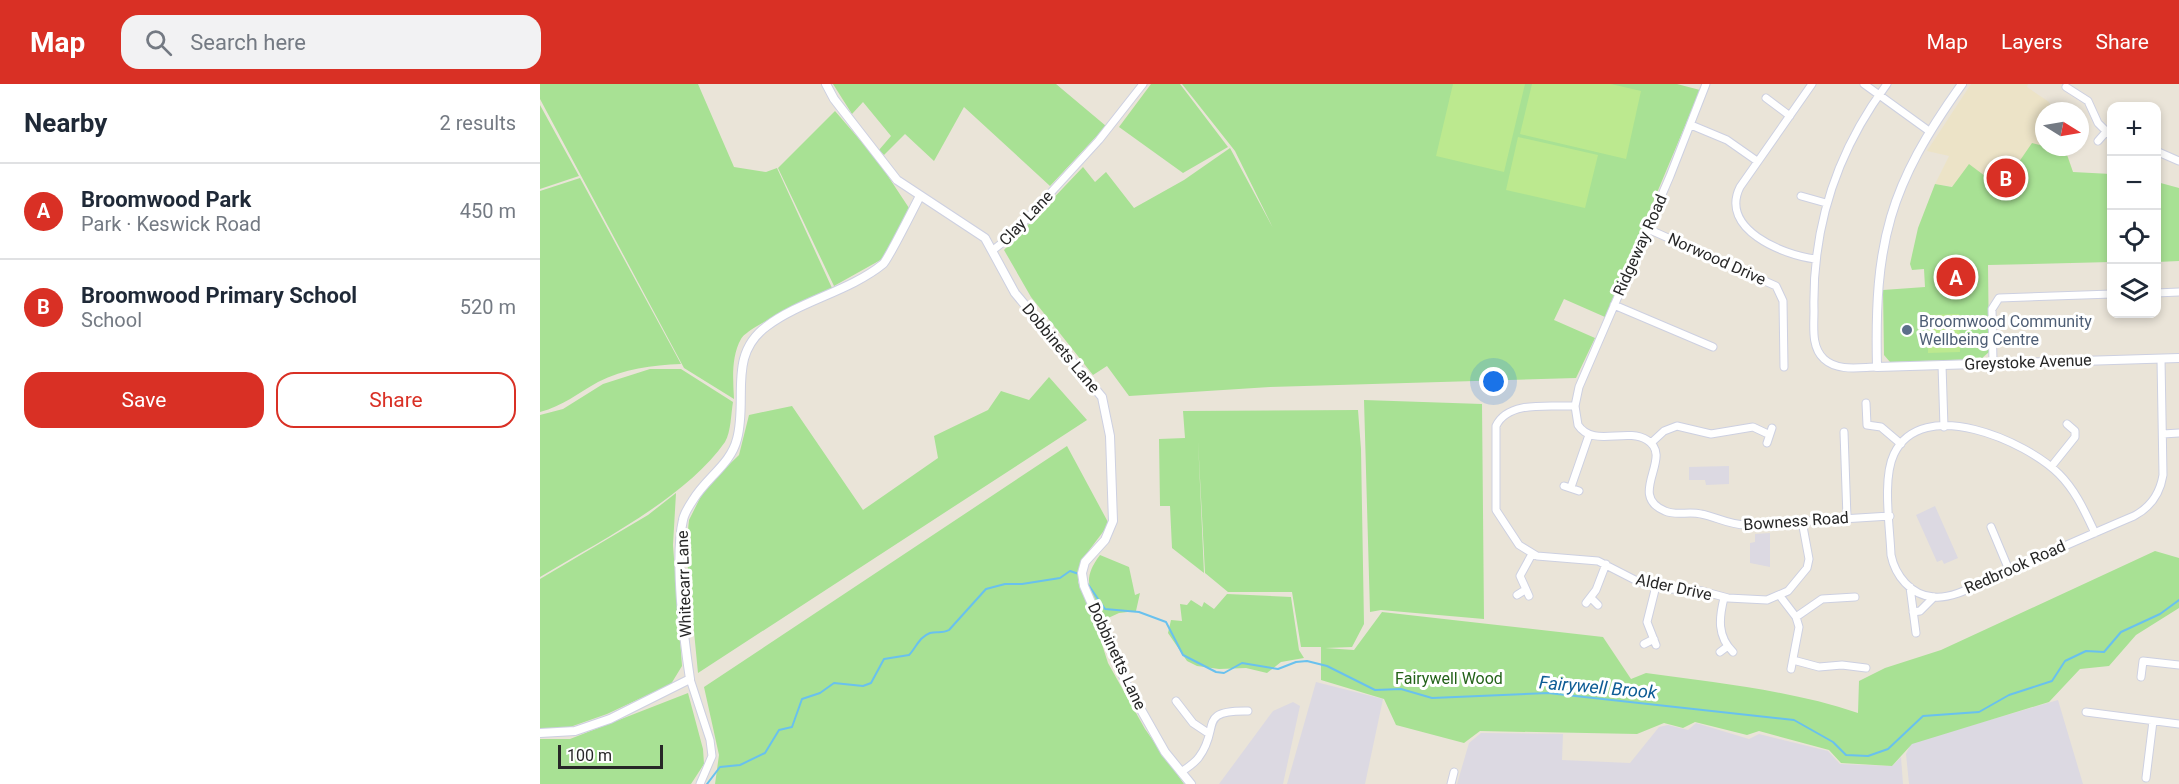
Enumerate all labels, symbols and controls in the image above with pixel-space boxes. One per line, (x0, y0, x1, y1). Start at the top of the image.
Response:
search box (121, 15, 541, 69)
text: Map (30, 26, 85, 59)
icon: search (142, 26, 175, 59)
text: Search here (190, 30, 306, 55)
text: Map (1926, 30, 1968, 54)
text: Layers (2001, 30, 2062, 54)
text: Share (2095, 30, 2149, 54)
north arrow (2035, 102, 2089, 156)
map controls (2107, 102, 2161, 318)
button: + (2107, 102, 2161, 156)
text: Nearby (24, 108, 107, 138)
text: 2 results (440, 111, 516, 135)
pin: B (1986, 156, 2026, 200)
button: − (2107, 156, 2161, 210)
text: Broomwood Park (81, 187, 251, 212)
street label: Clay Lane (995, 187, 1057, 249)
street label: Ridgeway Road (1609, 191, 1671, 299)
text: A (37, 199, 50, 223)
text: 450 m (460, 199, 516, 223)
button: locate (2107, 210, 2161, 264)
text: Park · Keswick Road (81, 212, 261, 236)
street label: Norwood Drive (1665, 229, 1769, 289)
pin: A (1936, 254, 1976, 300)
button: layers (2107, 264, 2161, 318)
text: Broomwood Primary School (81, 283, 357, 308)
text: B (37, 295, 50, 319)
text: 520 m (460, 295, 516, 319)
street label: Dobbinets Lane (1018, 299, 1104, 397)
text: School (81, 308, 142, 332)
place label: Broomwood Community Wellbeing Centre (1919, 312, 2092, 349)
marker: Broomwood Community Wellbeing Centre (1900, 323, 1914, 337)
street label: Greystoke Avenue (1964, 350, 2092, 374)
your location (1479, 367, 1508, 396)
button: Save (24, 372, 264, 428)
button: Share (276, 372, 516, 428)
street label: Bowness Road (1743, 508, 1849, 534)
street label: Whitecarr Lane (673, 530, 695, 638)
street label: Redbrook Road (1962, 536, 2068, 598)
street label: Alder Drive (1634, 570, 1714, 604)
street label: Dobbinetts Lane (1084, 599, 1150, 713)
park label: Fairywell Wood (1395, 669, 1503, 688)
water label: Fairywell Brook (1538, 671, 1659, 703)
scale bar (558, 742, 663, 770)
text: 100 m (567, 746, 612, 765)

